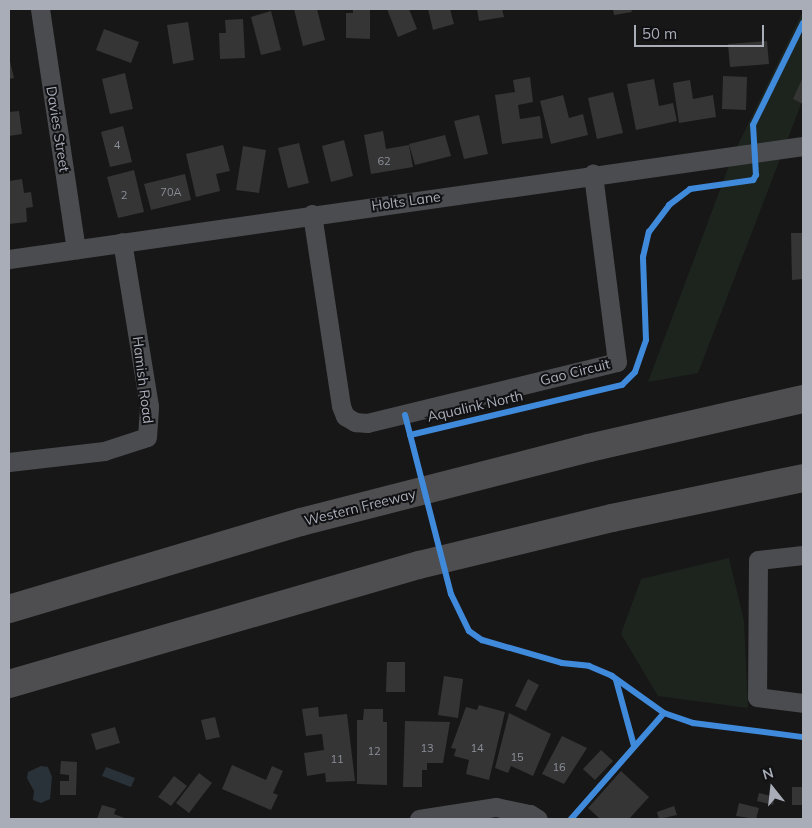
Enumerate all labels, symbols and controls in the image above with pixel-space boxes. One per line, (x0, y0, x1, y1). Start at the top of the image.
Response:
scale bar (637, 15, 767, 47)
text: 50 m (642, 24, 677, 43)
street label: Davies Street (43, 85, 73, 173)
house number: 4 (114, 138, 120, 152)
house number: 62 (377, 154, 391, 168)
house number: 70A (160, 185, 182, 199)
house number: 2 (121, 188, 127, 202)
street label: Holts Lane (370, 188, 442, 214)
street label: Hamish Road (129, 335, 157, 425)
street label: Gao Circuit (538, 355, 612, 389)
street label: Aqualink North (425, 387, 525, 425)
street label: Western Freeway (303, 485, 417, 529)
house number: 13 (420, 741, 434, 755)
house number: 14 (470, 741, 484, 755)
house number: 12 (367, 744, 381, 758)
house number: 15 (510, 750, 524, 764)
house number: 11 (330, 752, 344, 766)
house number: 16 (552, 760, 566, 774)
north arrow (747, 763, 797, 813)
text: N (760, 763, 775, 784)

